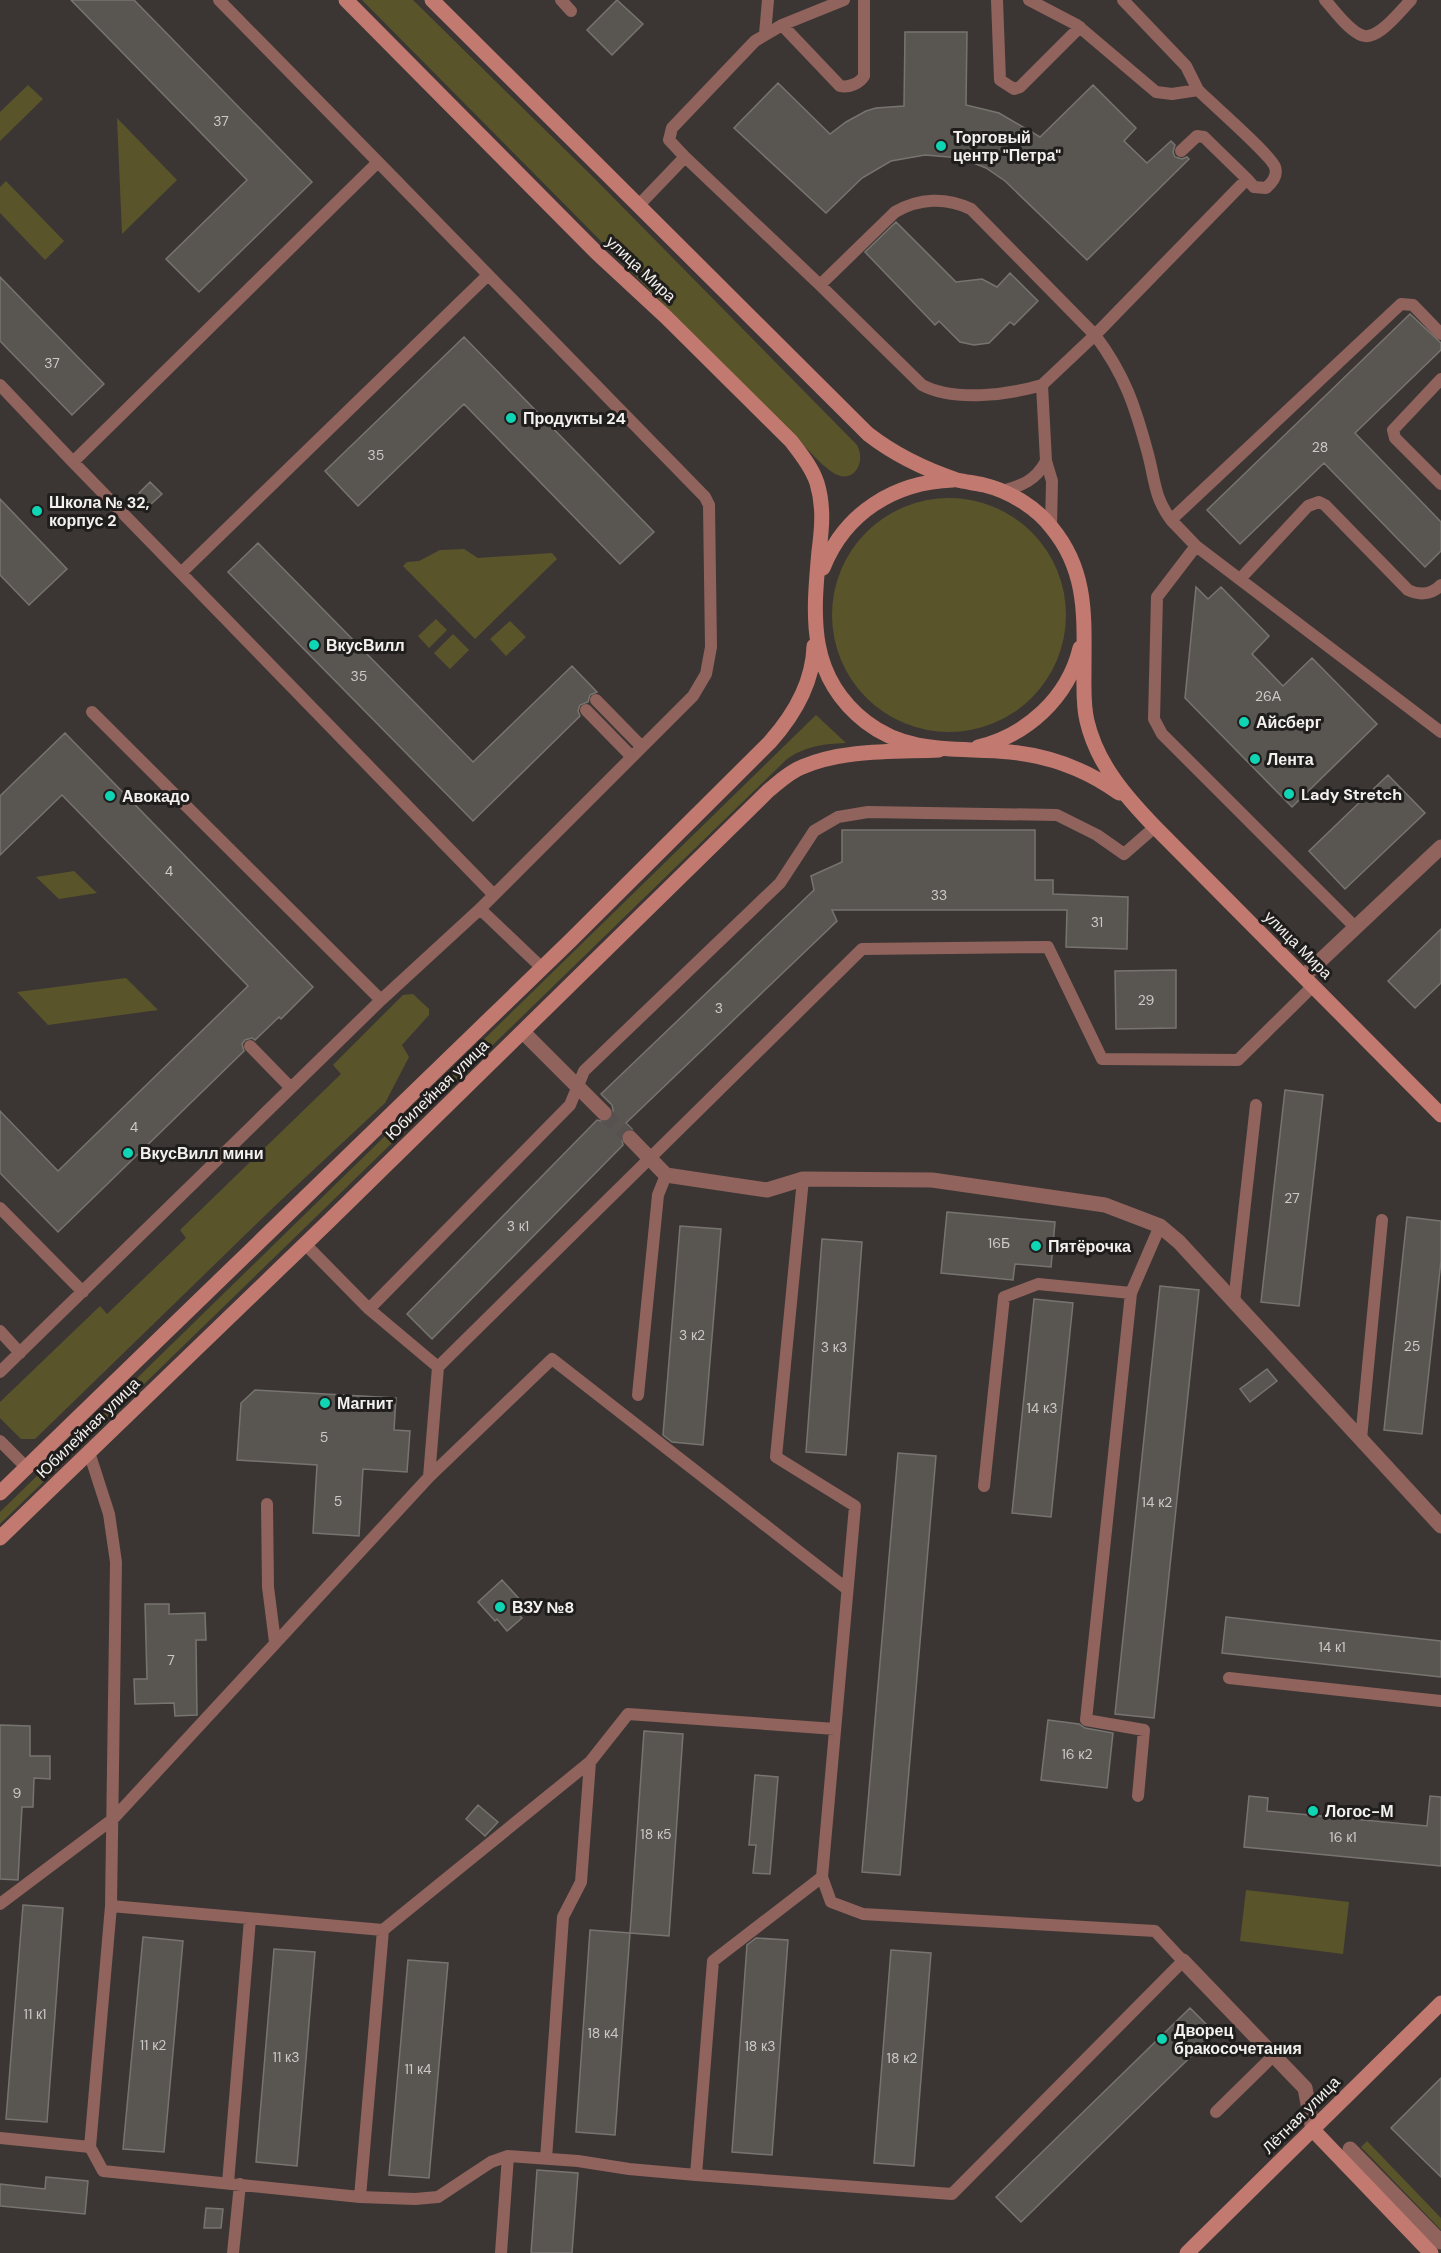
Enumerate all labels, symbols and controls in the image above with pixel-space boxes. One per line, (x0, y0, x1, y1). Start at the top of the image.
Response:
house number: 37 (213, 112, 229, 130)
place label: Торговый центр "Петра" (953, 127, 1061, 166)
marker: Торговый центр "Петра" (934, 139, 948, 153)
street label: улица Мира (602, 231, 681, 307)
house number: 37 (44, 354, 60, 372)
place label: Продукты 24 (523, 408, 626, 429)
marker: Продукты 24 (504, 411, 518, 425)
house number: 28 (1312, 438, 1328, 456)
house number: 35 (368, 446, 384, 464)
place label: Школа № 32, корпус 2 (49, 492, 150, 531)
marker: Школа № 32, корпус 2 (30, 504, 44, 518)
place label: ВкусВилл (326, 635, 405, 656)
marker: ВкусВилл (307, 638, 321, 652)
house number: 35 (351, 667, 367, 685)
house number: 26А (1255, 687, 1282, 705)
place label: Айсберг (1256, 712, 1322, 733)
marker: Айсберг (1237, 715, 1251, 729)
place label: Лента (1267, 749, 1314, 770)
marker: Лента (1248, 752, 1262, 766)
place label: Lady Stretch (1301, 784, 1402, 805)
place label: Авокадо (122, 786, 190, 807)
marker: Lady Stretch (1282, 787, 1296, 801)
marker: Авокадо (103, 789, 117, 803)
house number: 4 (165, 862, 174, 880)
house number: 33 (931, 886, 947, 904)
street label: улица Мира (1259, 906, 1337, 984)
house number: 31 (1091, 913, 1103, 931)
house number: 29 (1138, 991, 1155, 1009)
house number: 3 (715, 999, 723, 1017)
street label: Юбилейная улица (381, 1035, 493, 1145)
house number: 4 (130, 1118, 139, 1136)
place label: ВкусВилл мини (140, 1143, 264, 1164)
marker: ВкусВилл мини (121, 1146, 135, 1160)
house number: 27 (1284, 1189, 1300, 1207)
house number: 3 к1 (507, 1217, 529, 1235)
house number: 16Б (988, 1234, 1010, 1252)
place label: Пятёрочка (1048, 1236, 1131, 1257)
marker: Пятёрочка (1029, 1239, 1043, 1253)
house number: 3 к2 (679, 1326, 705, 1344)
house number: 25 (1404, 1337, 1420, 1355)
house number: 3 к3 (821, 1338, 847, 1356)
street label: Юбилейная улица (32, 1373, 144, 1483)
place label: Магнит (337, 1393, 394, 1414)
marker: Магнит (318, 1396, 332, 1410)
house number: 14 к3 (1027, 1399, 1058, 1417)
house number: 5 (320, 1428, 328, 1446)
house number: 5 (334, 1492, 342, 1510)
house number: 14 к2 (1142, 1493, 1172, 1511)
place label: ВЗУ №8 (512, 1597, 574, 1618)
marker: ВЗУ №8 (493, 1600, 507, 1614)
house number: 14 к1 (1318, 1638, 1346, 1656)
house number: 7 (167, 1651, 175, 1669)
house number: 16 к2 (1061, 1745, 1093, 1763)
house number: 9 (13, 1784, 22, 1802)
place label: Логос-М (1325, 1801, 1393, 1822)
marker: Логос-М (1306, 1804, 1320, 1818)
house number: 18 к5 (640, 1825, 672, 1843)
house number: 16 к1 (1329, 1828, 1357, 1846)
house number: 11 к1 (24, 2005, 46, 2023)
place label: Дворец бракосочетания (1174, 2020, 1302, 2059)
house number: 18 к4 (587, 2024, 619, 2042)
marker: Дворец бракосочетания (1155, 2032, 1169, 2046)
house number: 11 к2 (140, 2036, 166, 2054)
house number: 18 к3 (744, 2037, 776, 2055)
house number: 11 к3 (273, 2048, 299, 2066)
house number: 18 к2 (887, 2049, 917, 2067)
house number: 11 к4 (404, 2060, 432, 2078)
street label: Лётная улица (1258, 2072, 1344, 2158)

